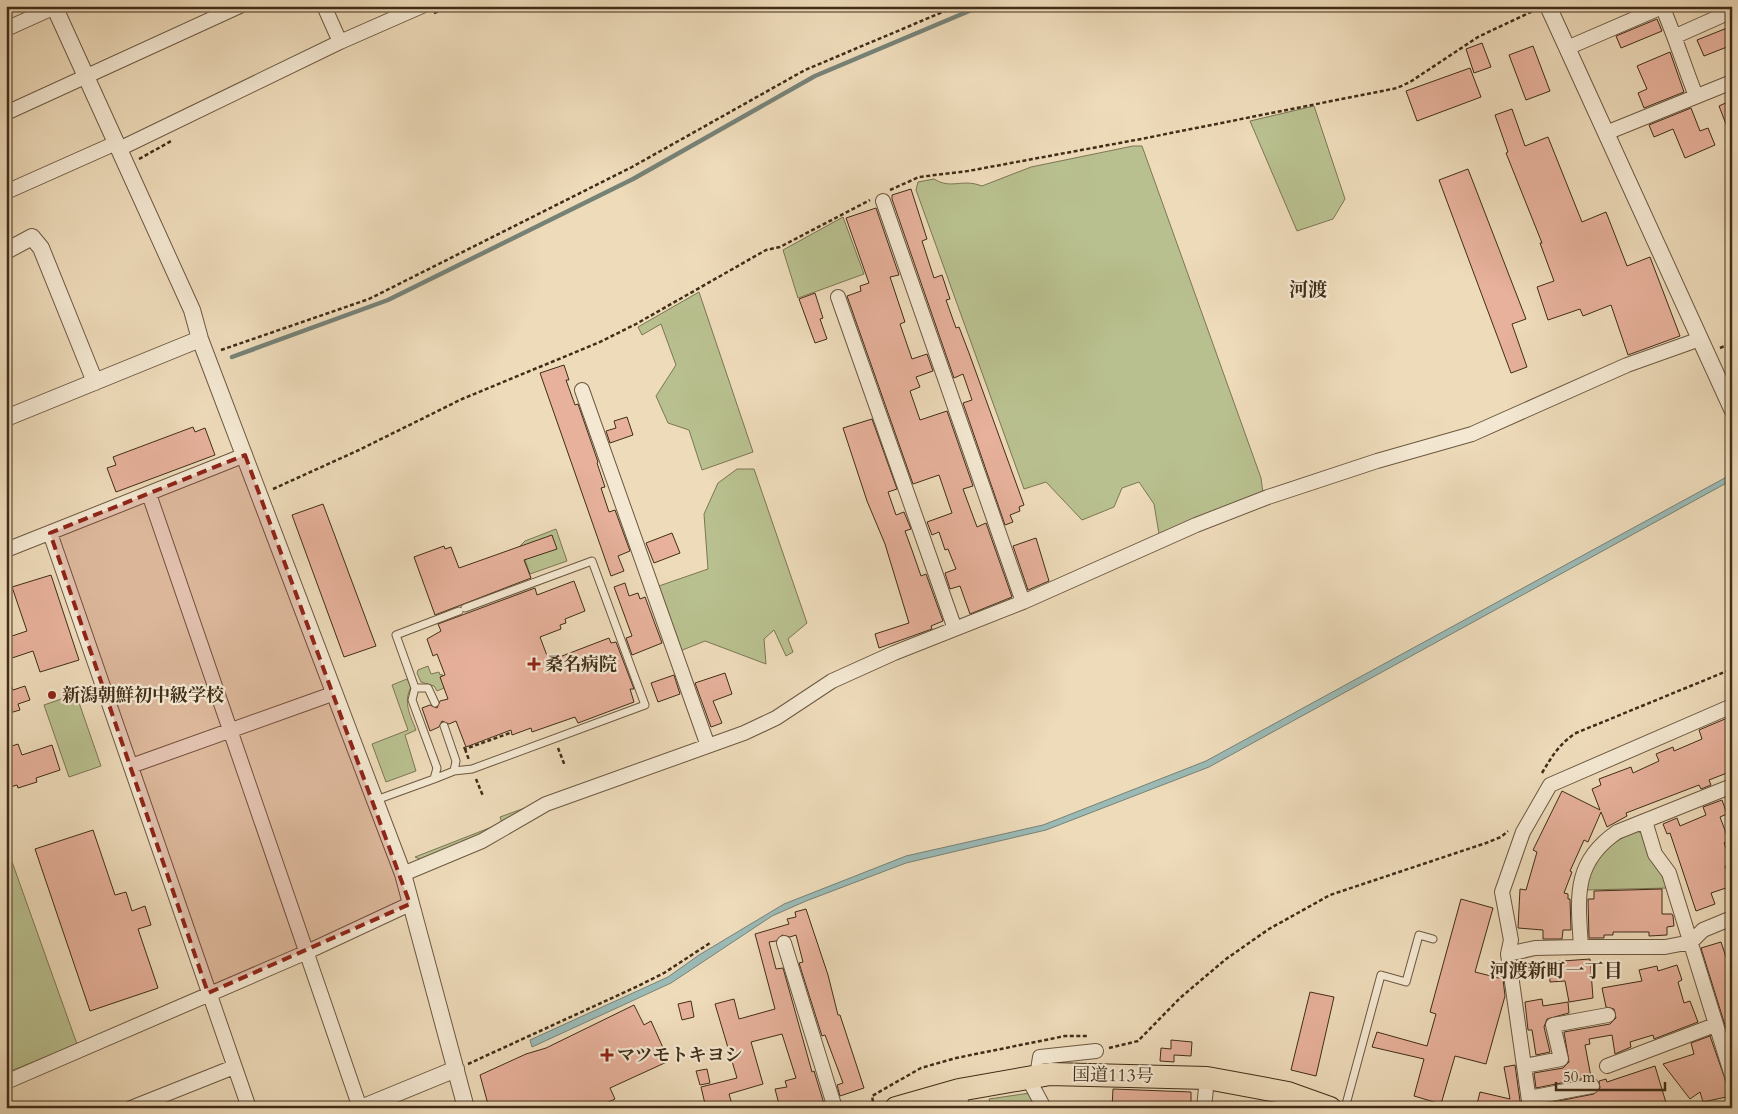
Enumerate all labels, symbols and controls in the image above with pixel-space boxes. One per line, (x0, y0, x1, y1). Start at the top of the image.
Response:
district label: 河渡 (1289, 277, 1327, 303)
place label: 桑名病院 (545, 652, 617, 677)
marker: 桑名病院 (527, 657, 541, 671)
place label: 新潟朝鮮初中級学校 (62, 683, 224, 708)
marker: 新潟朝鮮初中級学校 (46, 689, 58, 701)
district label: 河渡新町一丁目 (1489, 958, 1623, 984)
place label: マツモトキヨシ (617, 1043, 742, 1068)
marker: マツモトキヨシ (601, 1049, 613, 1061)
scale bar (1556, 1059, 1664, 1091)
street label: 国道113号 (1072, 1062, 1154, 1089)
text: 50 m (1563, 1067, 1595, 1087)

